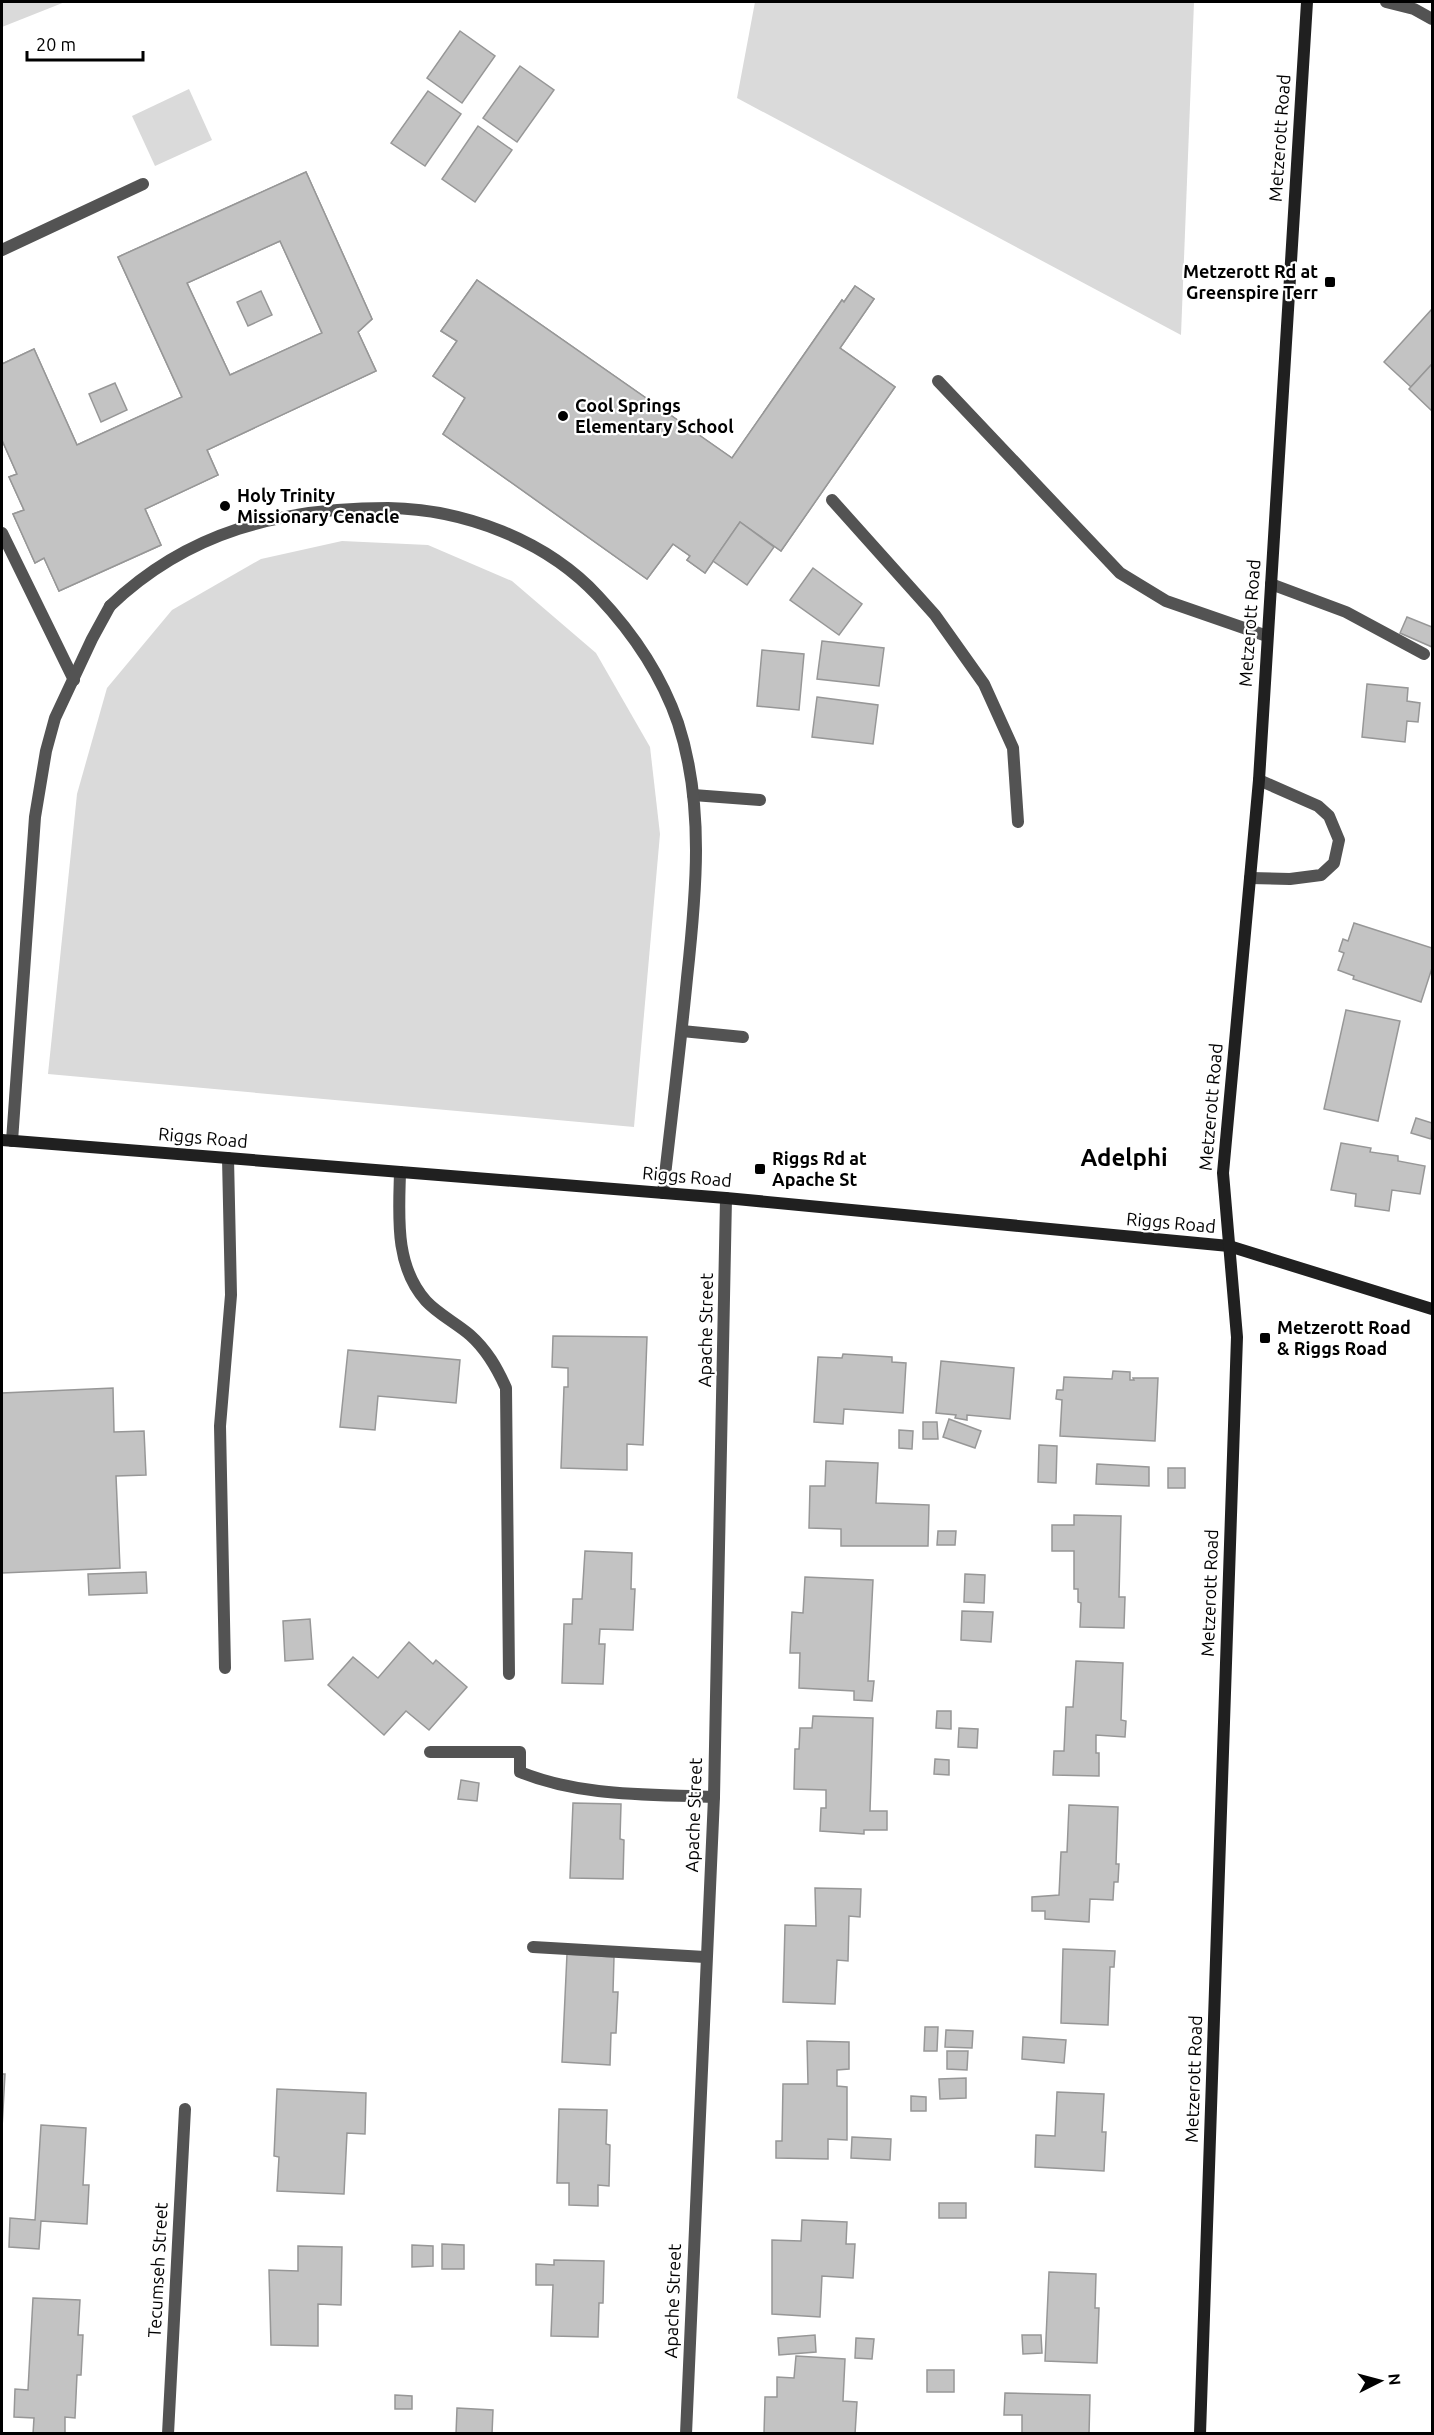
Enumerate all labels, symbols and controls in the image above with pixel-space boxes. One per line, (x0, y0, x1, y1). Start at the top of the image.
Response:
scale bar (27, 24, 142, 62)
text: 20 m (36, 34, 76, 54)
street label: Metzerott Road (1265, 73, 1293, 202)
place label: Metzerott Rd at Greenspire Terr (1183, 261, 1319, 302)
marker: Metzerott Rd at Greenspire Terr (1323, 275, 1337, 289)
place label: Cool Springs Elementary School (575, 395, 734, 436)
marker: Cool Springs Elementary School (556, 409, 570, 423)
place label: Holy Trinity Missionary Cenacle (237, 485, 400, 526)
marker: Holy Trinity Missionary Cenacle (218, 499, 232, 513)
street label: Metzerott Road (1235, 558, 1263, 687)
street label: Metzerott Road (1194, 1042, 1226, 1171)
street label: Riggs Road (158, 1123, 249, 1151)
district label: Adelphi (1080, 1144, 1168, 1171)
place label: Riggs Rd at Apache St (772, 1148, 867, 1189)
street label: Riggs Road (642, 1162, 733, 1190)
marker: Riggs Rd at Apache St (753, 1162, 767, 1176)
street label: Riggs Road (1126, 1208, 1217, 1236)
street label: Apache Street (694, 1273, 716, 1387)
place label: Metzerott Road & Riggs Road (1277, 1317, 1411, 1358)
marker: Metzerott Road & Riggs Road (1258, 1331, 1272, 1345)
street label: Metzerott Road (1197, 1529, 1221, 1657)
street label: Apache Street (681, 1757, 705, 1873)
street label: Metzerott Road (1181, 2015, 1205, 2143)
street label: Tecumseh Street (143, 2202, 171, 2338)
street label: Apache Street (660, 2243, 684, 2359)
north arrow (1350, 2351, 1410, 2411)
text: N (1385, 2373, 1404, 2386)

